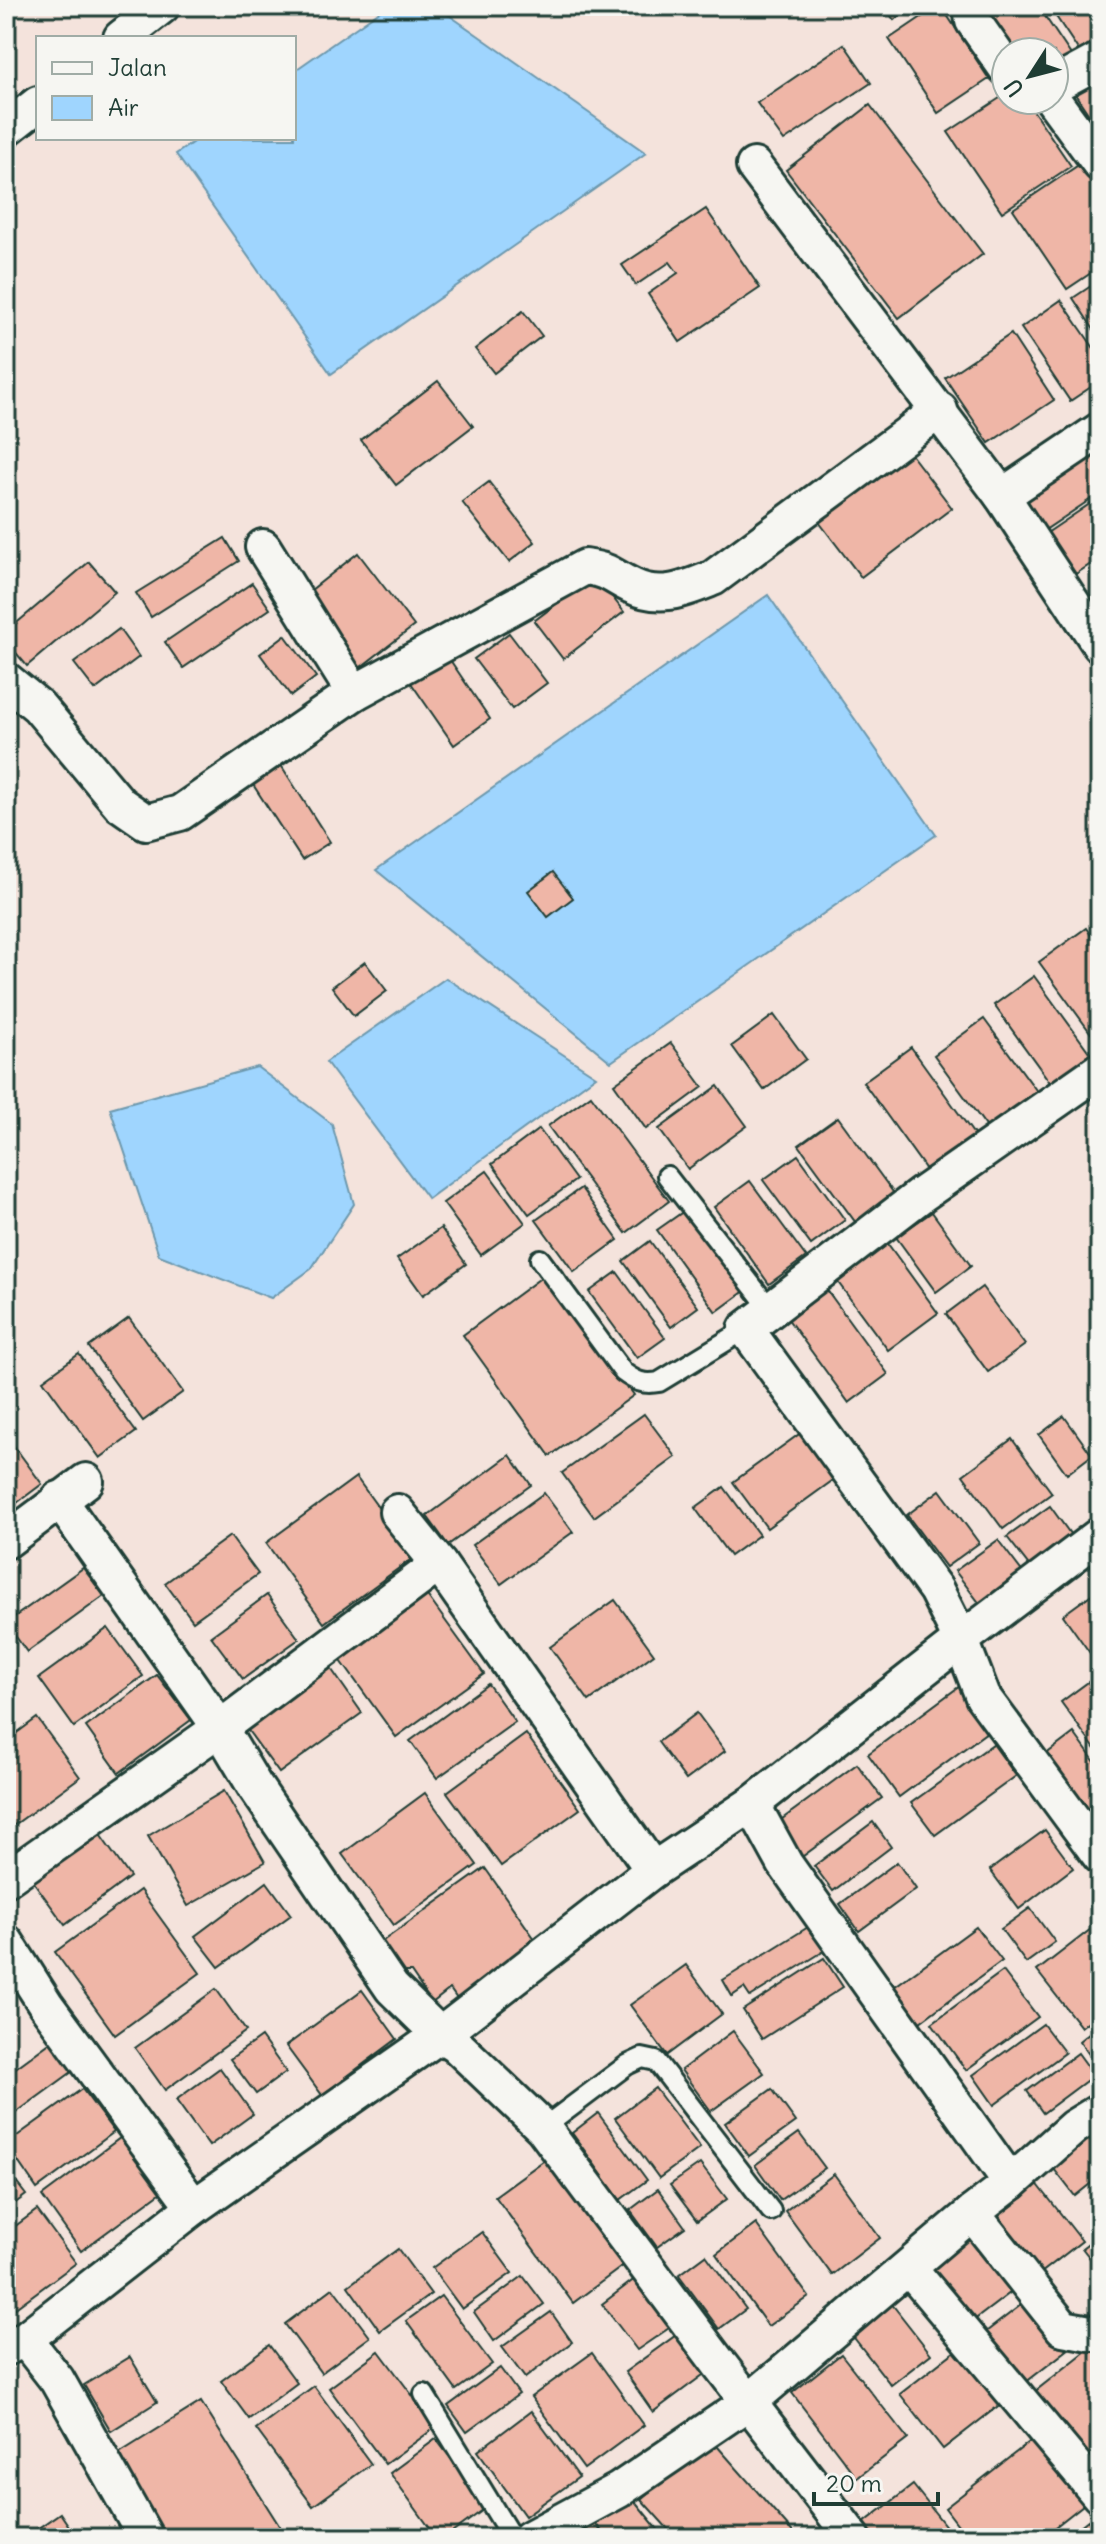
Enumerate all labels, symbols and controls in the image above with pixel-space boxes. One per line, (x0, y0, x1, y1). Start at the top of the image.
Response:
legend (36, 36, 296, 140)
north arrow (990, 36, 1070, 116)
text: Jalan (108, 52, 167, 82)
text: U (998, 73, 1030, 102)
text: Air (108, 92, 139, 122)
scale bar (814, 2456, 938, 2506)
text: 20 m (826, 2468, 882, 2498)

